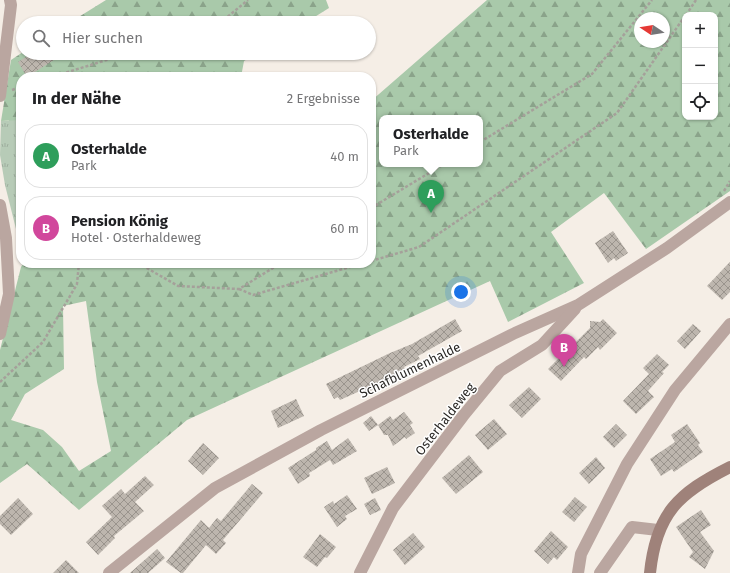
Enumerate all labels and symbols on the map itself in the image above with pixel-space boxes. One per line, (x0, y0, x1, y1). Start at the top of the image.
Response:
north arrow (634, 12, 670, 48)
pin: A (418, 180, 444, 213)
your location (451, 282, 471, 302)
pin: B (551, 334, 577, 367)
street label: Schafblumenhalde (357, 339, 463, 401)
street label: Osterhaldeweg (412, 380, 478, 458)

